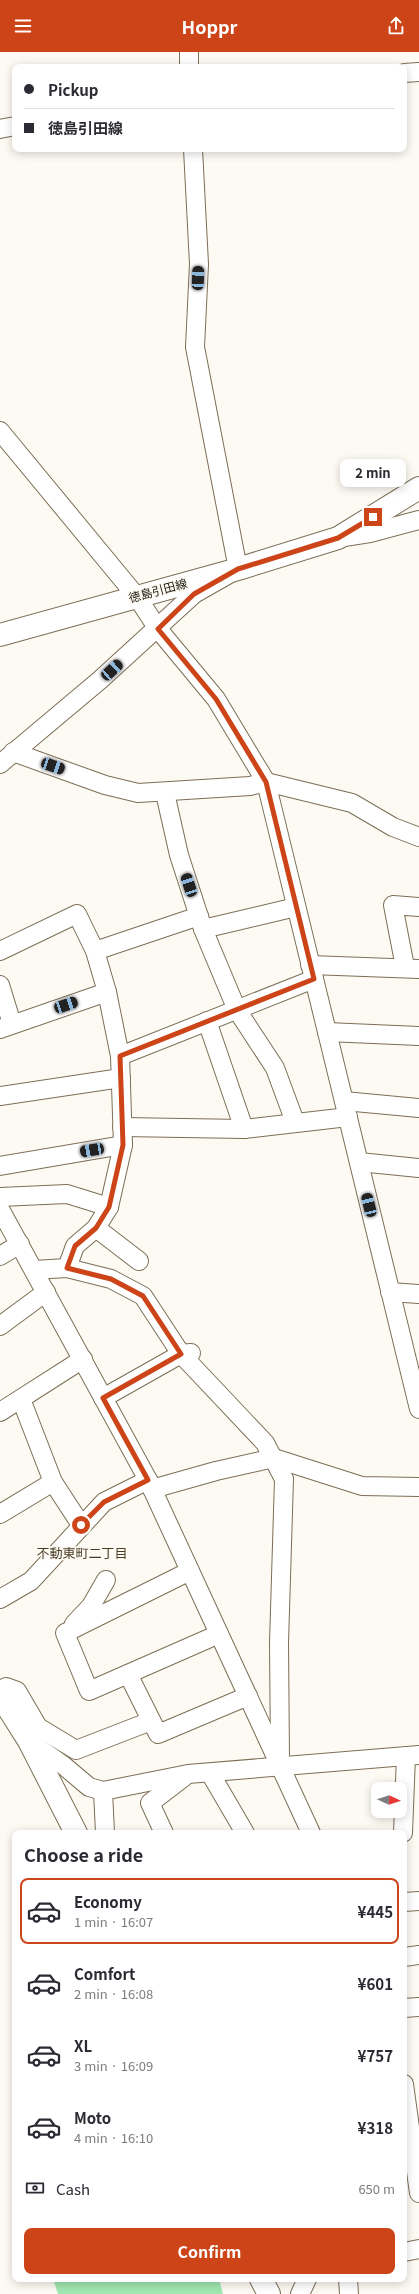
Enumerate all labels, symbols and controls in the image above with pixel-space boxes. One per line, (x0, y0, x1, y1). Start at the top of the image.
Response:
text: Hoppr (182, 13, 237, 39)
icon: menu (12, 15, 34, 37)
icon: share (385, 15, 407, 37)
text: Pickup (48, 79, 98, 100)
text: 徳島引田線 (48, 117, 123, 138)
car (192, 266, 204, 290)
callout: 2 min (340, 459, 406, 487)
text: 2 min (355, 463, 391, 482)
route end (364, 508, 382, 526)
street label: 徳島引田線 (126, 574, 189, 606)
car (99, 658, 125, 682)
car (40, 756, 66, 776)
car (180, 872, 198, 898)
car (53, 995, 79, 1015)
car (79, 1142, 105, 1158)
car (360, 1192, 378, 1218)
route start (72, 1516, 90, 1534)
district label: 不動東町二丁目 (36, 1543, 128, 1562)
north arrow (371, 1782, 407, 1818)
map controls (371, 1782, 407, 1818)
text: Choose a ride (24, 1841, 143, 1867)
text: Economy (74, 1891, 142, 1912)
icon: car (26, 1893, 62, 1929)
text: ¥445 (358, 1901, 393, 1922)
text: 1 min · 16:07 (74, 1912, 153, 1931)
text: Comfort (74, 1963, 135, 1984)
icon: car (26, 1965, 62, 2001)
text: ¥601 (358, 1973, 393, 1994)
text: 2 min · 16:08 (74, 1984, 153, 2003)
text: XL (74, 2035, 92, 2056)
icon: car (26, 2037, 62, 2073)
text: ¥757 (358, 2045, 393, 2066)
text: 3 min · 16:09 (74, 2056, 153, 2075)
text: Moto (74, 2107, 111, 2128)
icon: car (26, 2109, 62, 2145)
text: ¥318 (358, 2117, 393, 2138)
text: 4 min · 16:10 (74, 2128, 153, 2147)
icon: cash (24, 2177, 46, 2199)
text: Cash (56, 2178, 90, 2199)
text: 650 m (358, 2179, 395, 2198)
button: Confirm (24, 2228, 395, 2274)

